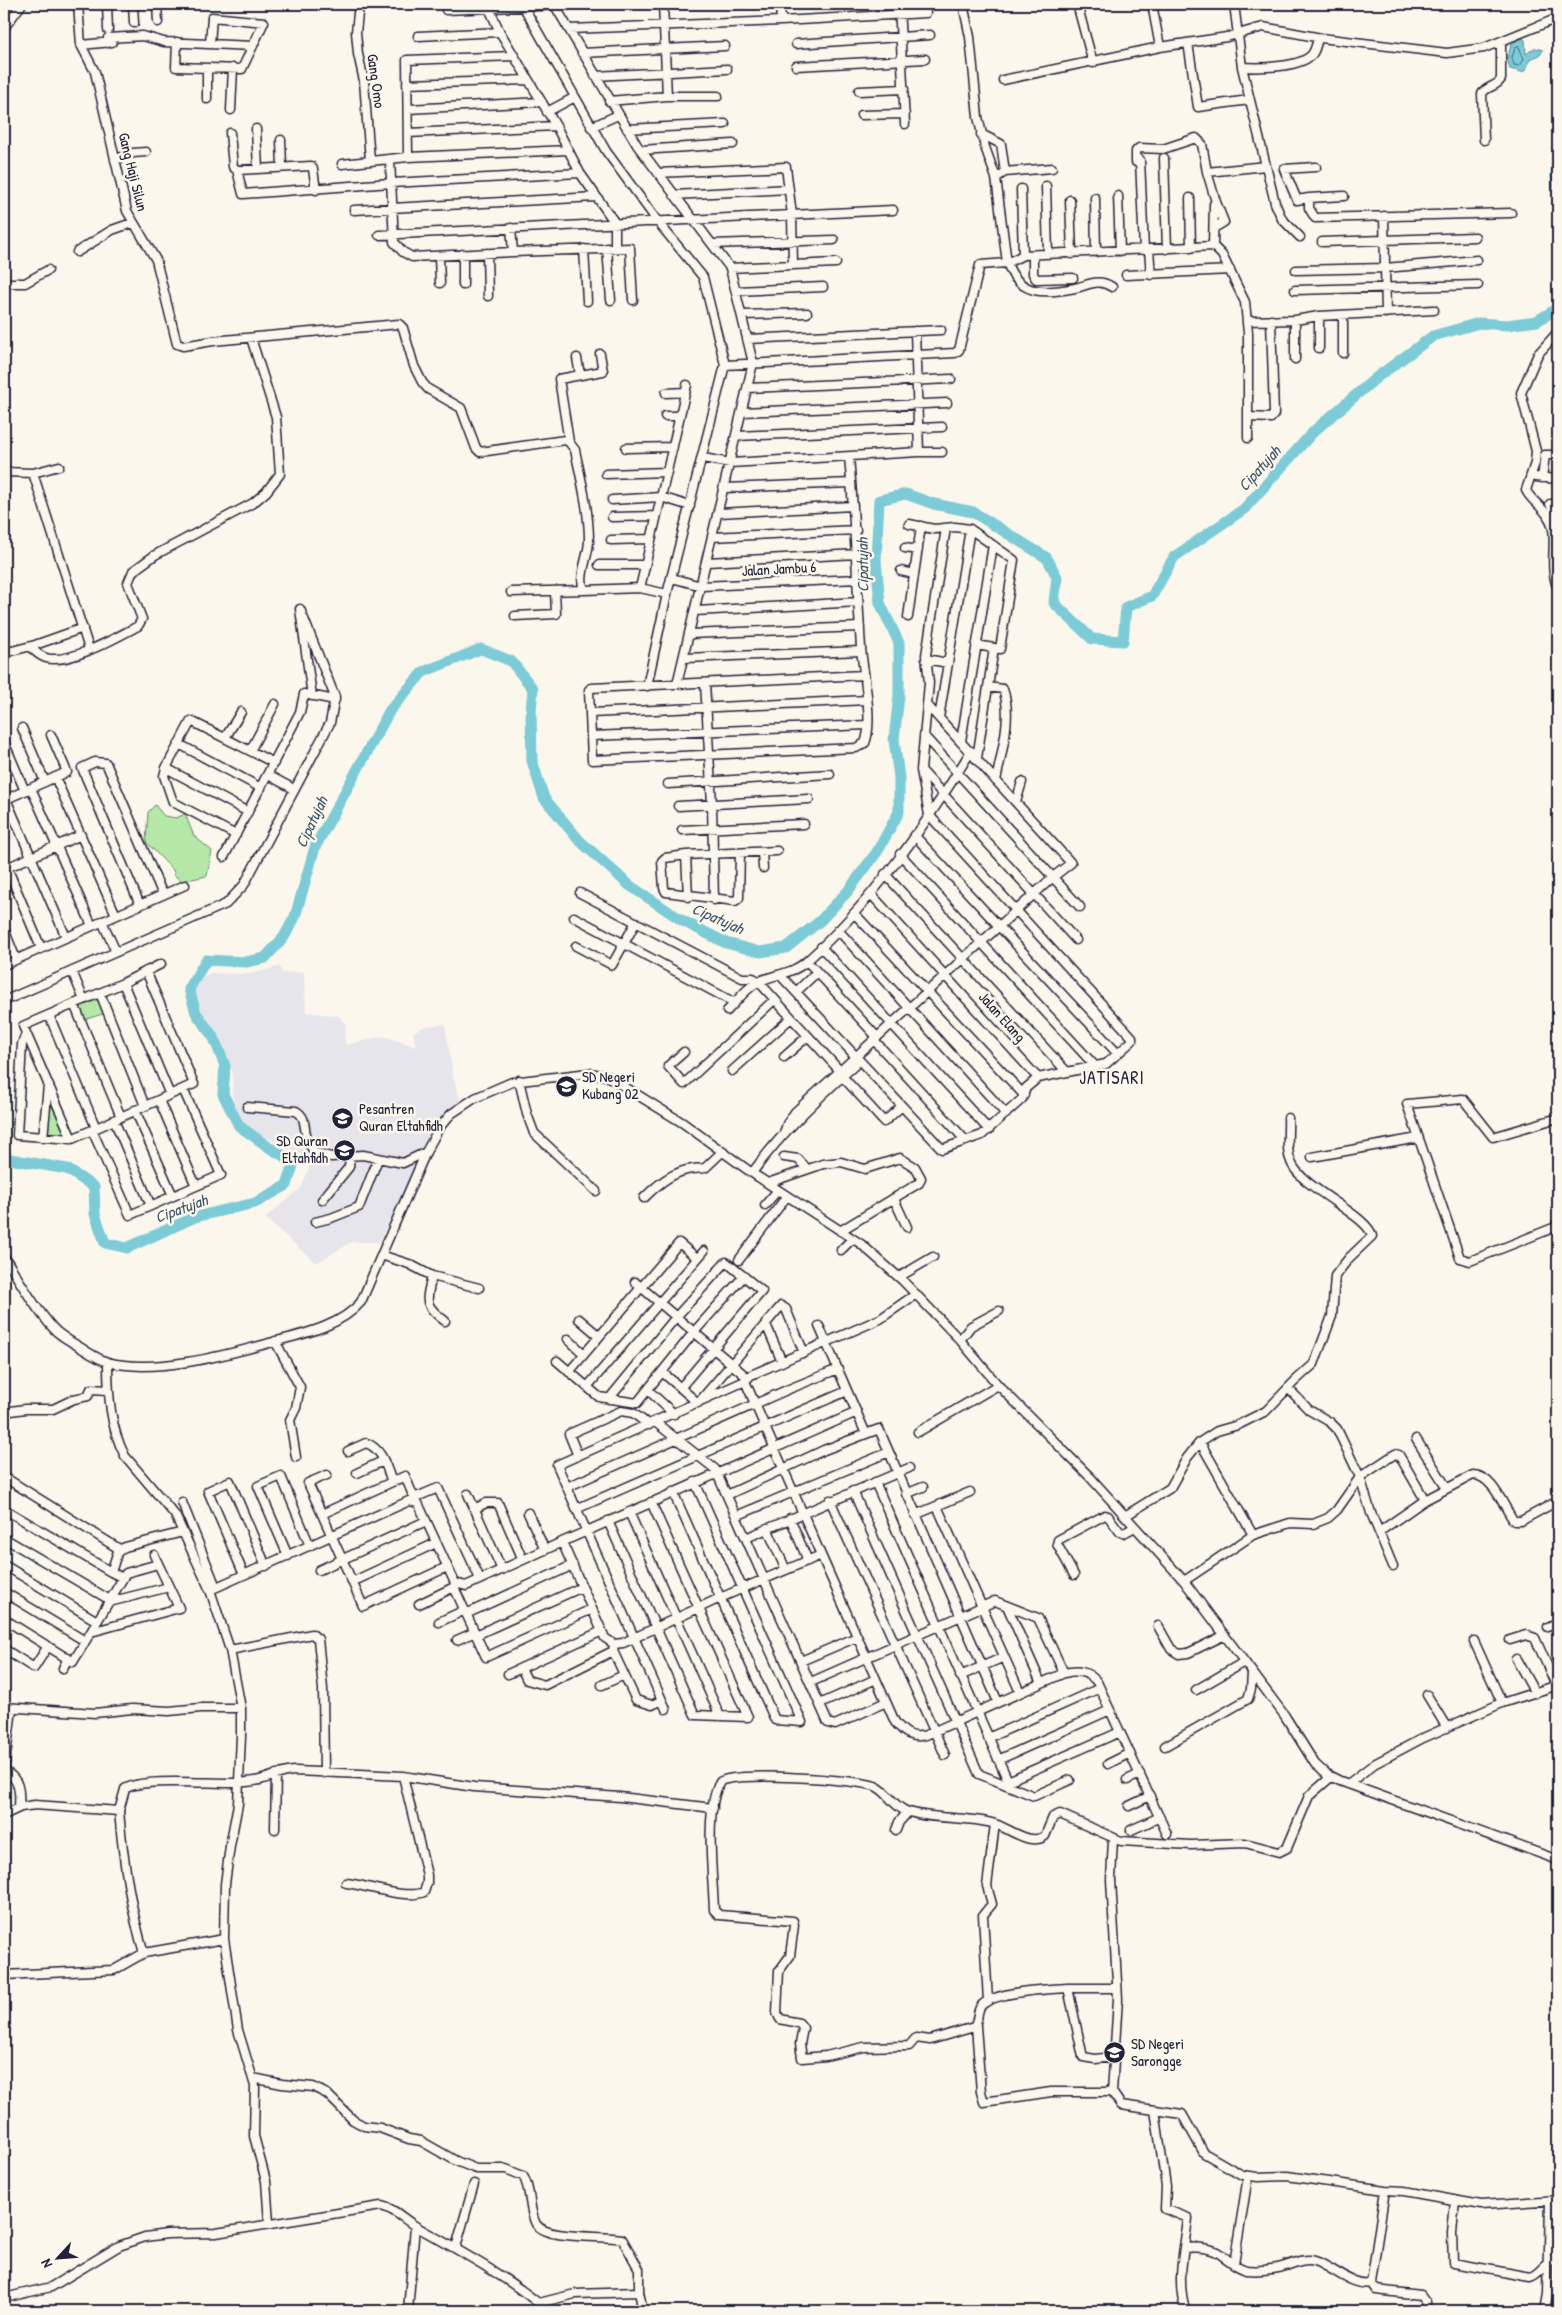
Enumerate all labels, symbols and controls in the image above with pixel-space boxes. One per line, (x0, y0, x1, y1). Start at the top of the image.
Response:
street label: Gang Omo (362, 52, 391, 109)
street label: Gang Haji Silun (114, 130, 153, 214)
water label: Cipatujah (1233, 440, 1286, 495)
water label: Cipatujah (851, 536, 873, 592)
street label: Jalan Jambu 6 (741, 556, 817, 581)
water label: Cipatujah (290, 792, 333, 851)
water label: Cipatujah (689, 897, 748, 940)
street label: Jalan Elang (974, 987, 1031, 1047)
district label: JATISARI (1079, 1065, 1145, 1090)
place label: SD Negeri Kubang 02 (582, 1066, 639, 1104)
school or university icon: SD Negeri Kubang 02 (554, 1074, 578, 1098)
place label: Pesantren Quran Eltahfidh (359, 1098, 443, 1136)
school or university icon: Pesantren Quran Eltahfidh (331, 1106, 355, 1130)
place label: SD Quran Eltahfidh (276, 1130, 328, 1168)
school or university icon: SD Quran Eltahfidh (332, 1138, 356, 1162)
water label: Cipatujah (152, 1188, 211, 1228)
place label: SD Negeri Sarongge (1131, 2033, 1184, 2071)
school or university icon: SD Negeri Sarongge (1103, 2041, 1127, 2065)
north arrow (32, 2232, 82, 2282)
text: N (35, 2256, 56, 2271)

